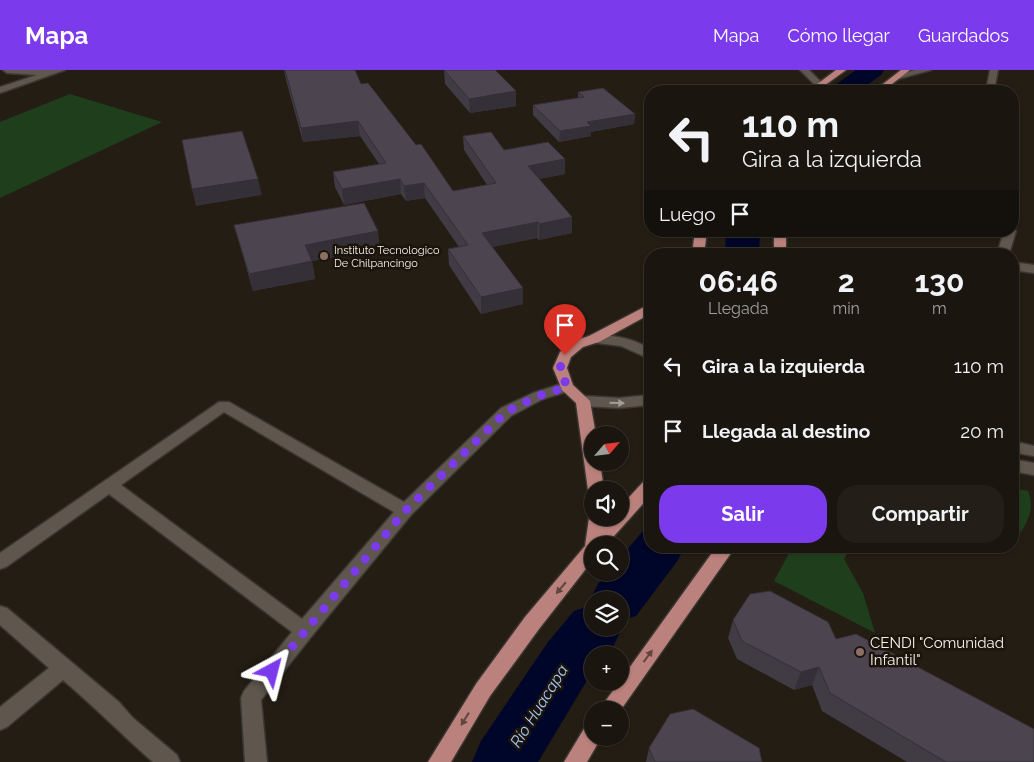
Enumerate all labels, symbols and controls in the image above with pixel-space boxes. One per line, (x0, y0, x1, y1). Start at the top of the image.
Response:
text: Mapa (25, 21, 88, 50)
text: Mapa (713, 25, 759, 46)
text: Cómo llegar (787, 25, 890, 46)
text: Guardados (918, 25, 1009, 46)
text: 110 m (742, 104, 839, 145)
icon: left (659, 105, 724, 170)
text: Gira a la izquierda (742, 146, 922, 172)
icon: arrive (726, 200, 754, 228)
text: Luego (659, 203, 716, 225)
place label: Instituto Tecnologico De Chilpancingo (334, 244, 440, 270)
marker: Instituto Tecnologico De Chilpancingo (318, 250, 330, 262)
text: 06:46 (699, 264, 778, 299)
text: 2 (838, 264, 855, 299)
text: 130 (914, 264, 964, 299)
text: Llegada (708, 299, 768, 318)
text: min (832, 299, 860, 318)
text: m (932, 299, 947, 318)
pin (544, 304, 586, 355)
icon: arrive (551, 311, 579, 339)
icon: left (659, 352, 687, 380)
text: Gira a la izquierda (702, 355, 865, 377)
text: 110 m (954, 355, 1004, 377)
one-way arrow (609, 399, 625, 407)
icon: arrive (659, 417, 687, 445)
text: Llegada al destino (702, 420, 870, 442)
text: 20 m (960, 420, 1004, 442)
north arrow (584, 426, 629, 471)
map controls (584, 426, 629, 746)
button: sound (584, 481, 629, 526)
button: Salir (659, 485, 827, 543)
button: Compartir (837, 485, 1004, 543)
button: search (584, 536, 629, 581)
one-way arrow (555, 581, 566, 594)
button: layers (584, 591, 629, 636)
place label: CENDI "Comunidad Infantil" (870, 634, 1004, 669)
position arrow (245, 644, 297, 696)
button: + (584, 646, 629, 691)
marker: CENDI "Comunidad Infantil" (854, 646, 866, 658)
one-way arrow (642, 650, 653, 663)
water label: Río Huacapa (506, 661, 572, 751)
button: − (584, 701, 629, 746)
one-way arrow (461, 712, 470, 725)

